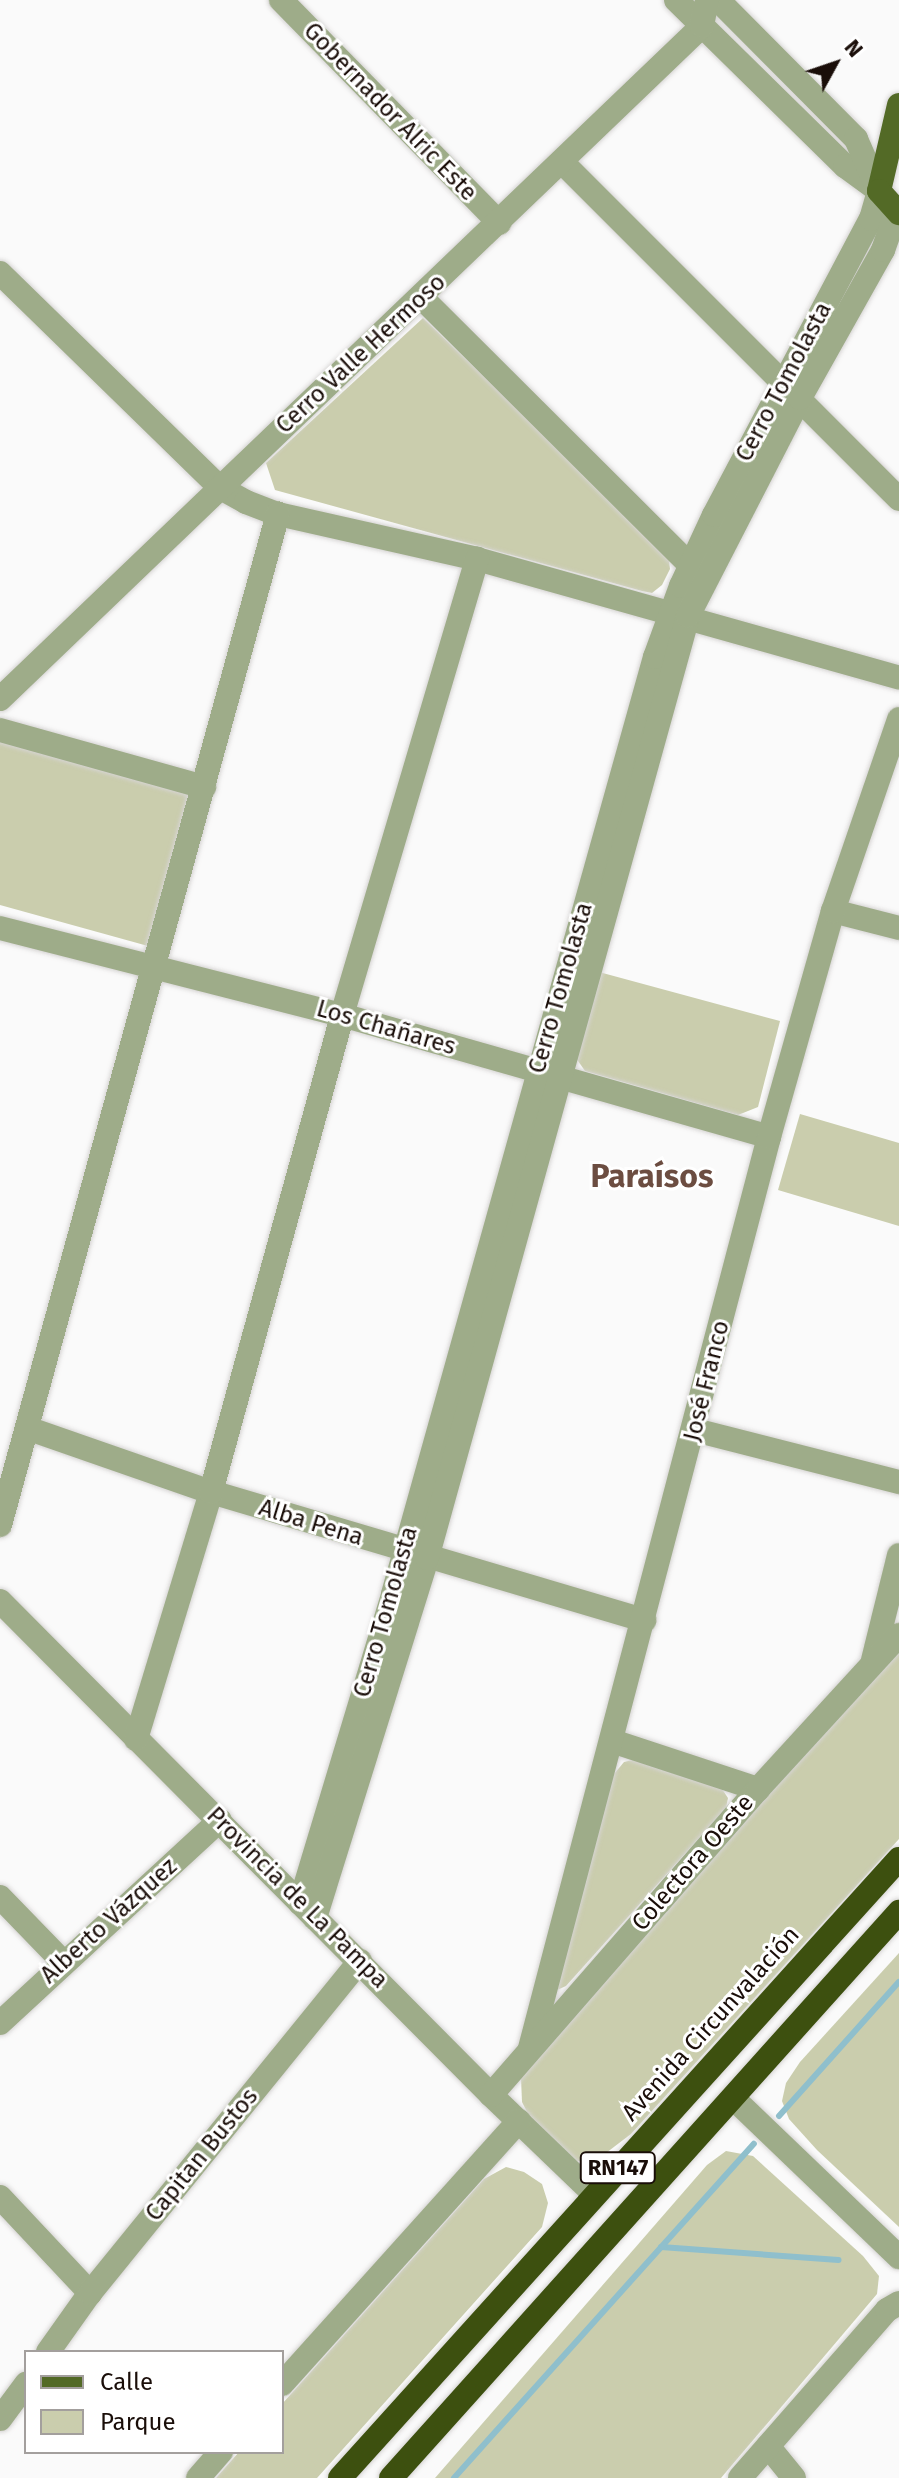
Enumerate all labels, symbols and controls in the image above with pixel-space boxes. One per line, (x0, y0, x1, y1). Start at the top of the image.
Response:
street label: Gobernador Alric Este (297, 17, 483, 207)
north arrow (795, 24, 875, 104)
text: N (839, 34, 869, 63)
street label: Cerro Valle Hermoso (270, 268, 452, 440)
street label: Cerro Tomolasta (730, 297, 838, 467)
street label: Cerro Tomolasta (523, 899, 599, 1077)
street label: Los Chañares (313, 994, 459, 1062)
district label: Paraísos (591, 1157, 713, 1195)
street label: José Franco (678, 1318, 736, 1444)
street label: Alba Pena (255, 1493, 367, 1553)
street label: Cerro Tomolasta (348, 1523, 424, 1701)
street label: Colectora Oeste (626, 1789, 760, 1937)
street label: Provincia de La Pampa (200, 1801, 394, 1995)
street label: Alberto Vázquez (35, 1852, 183, 1990)
street label: Avenida Circunvalación (616, 1921, 806, 2127)
street label: Capitan Bustos (140, 2083, 264, 2227)
road number: RN147 (578, 2150, 658, 2186)
legend (24, 2350, 284, 2454)
text: Calle (100, 2368, 153, 2396)
text: Parque (100, 2408, 176, 2436)

